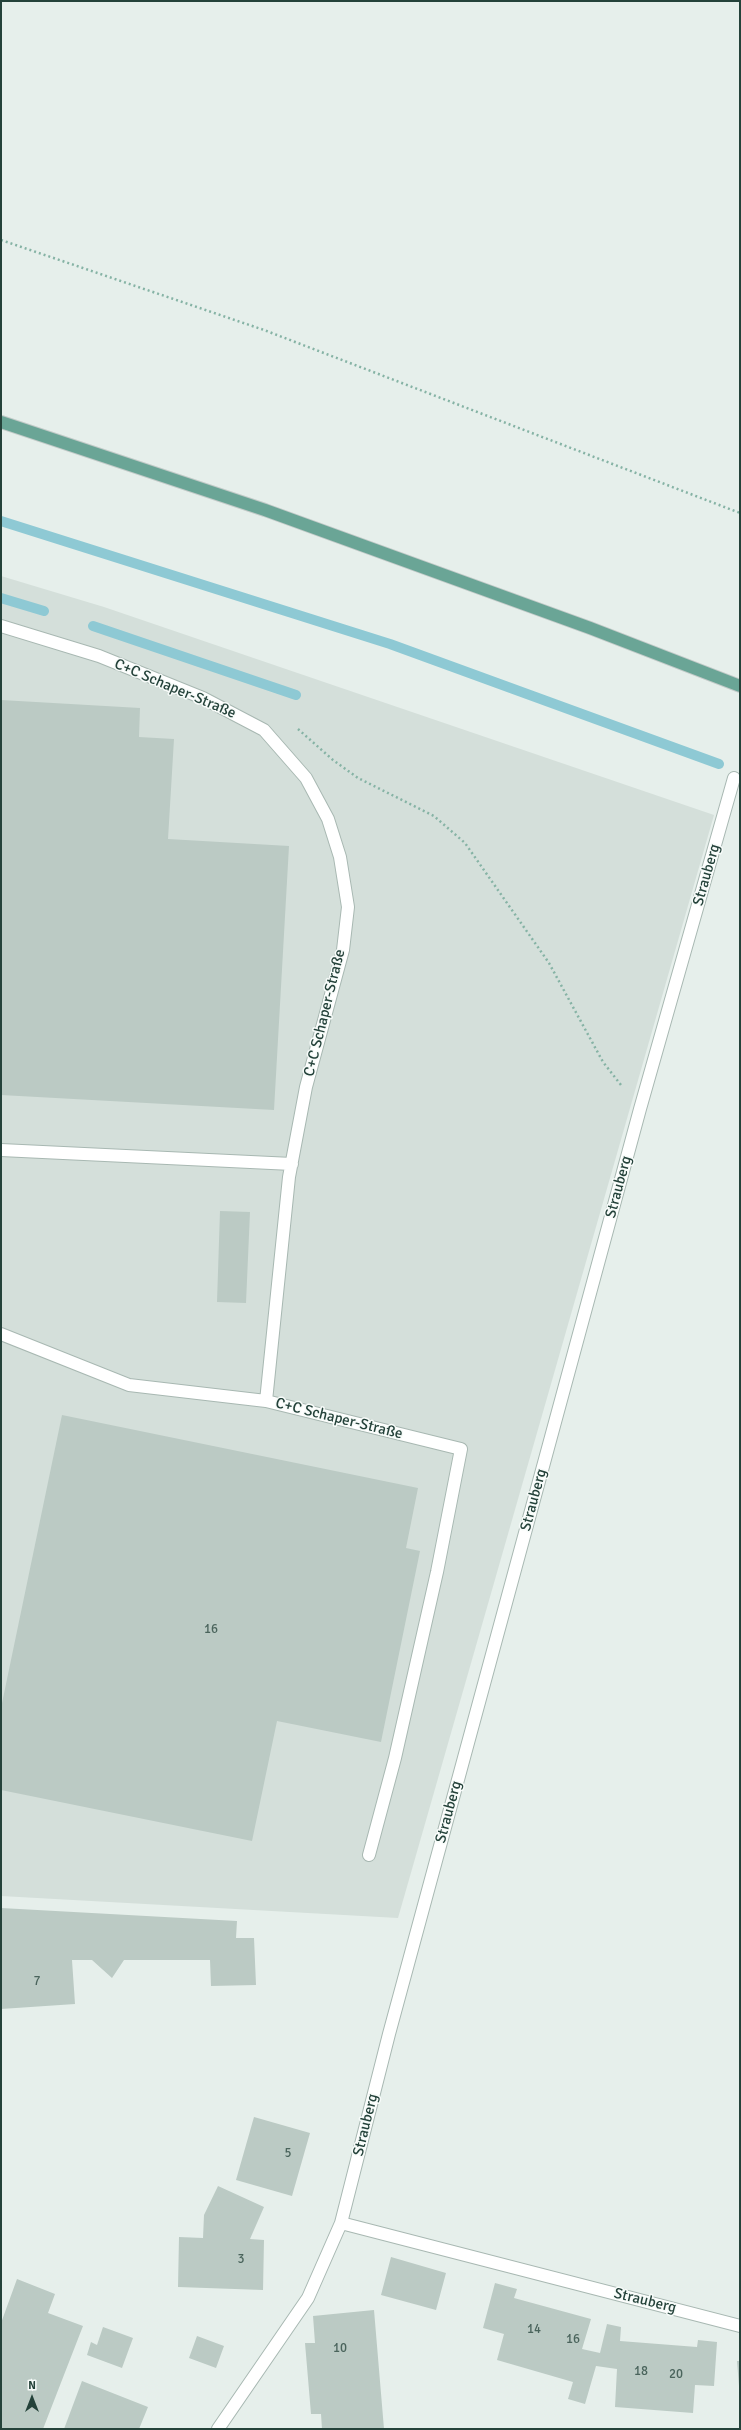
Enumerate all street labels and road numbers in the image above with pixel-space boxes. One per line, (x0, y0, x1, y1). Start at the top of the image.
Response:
street label: C+C Schaper-Straße (111, 655, 239, 723)
street label: Strauberg (690, 842, 724, 908)
street label: C+C Schaper-Straße (300, 948, 350, 1078)
street label: Strauberg (602, 1154, 636, 1220)
street label: C+C Schaper-Straße (274, 1394, 404, 1444)
street label: Strauberg (517, 1467, 551, 1533)
street label: Strauberg (432, 1779, 466, 1845)
street label: Strauberg (350, 2092, 382, 2158)
street label: Strauberg (612, 2285, 678, 2317)

